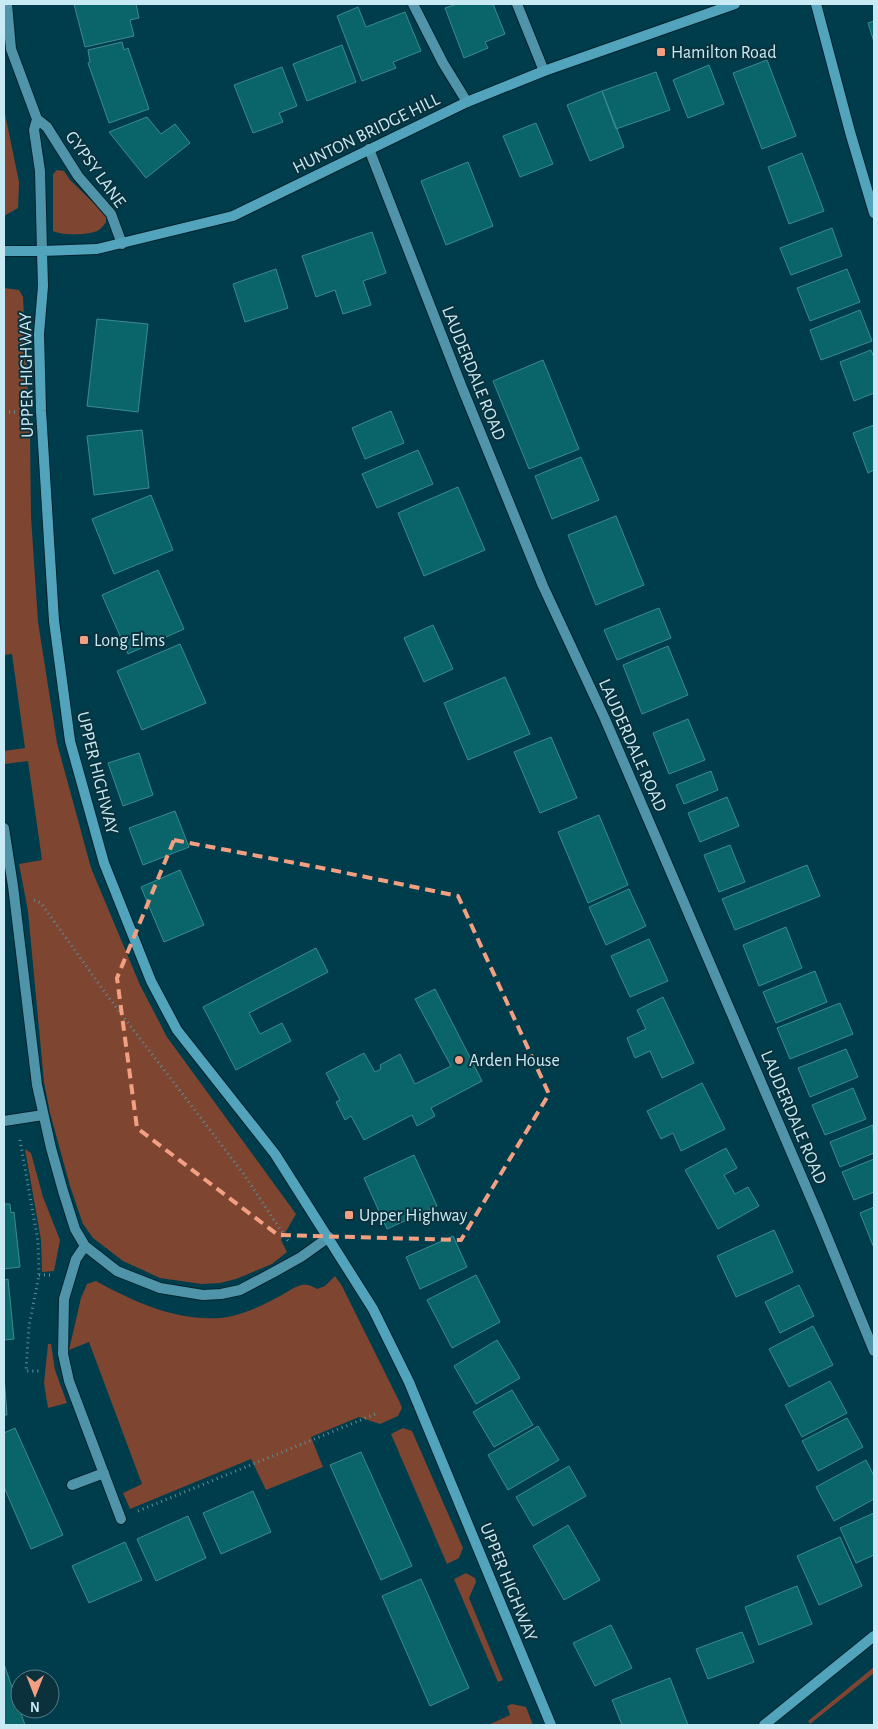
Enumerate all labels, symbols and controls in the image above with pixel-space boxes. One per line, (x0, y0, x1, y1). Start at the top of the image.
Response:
place label: Hamilton Road (671, 44, 777, 62)
marker: Hamilton Road (655, 46, 667, 58)
street label: HUNTON BRIDGE HILL (290, 90, 443, 177)
street label: GYPSY LANE (62, 128, 129, 211)
street label: LAUDERDALE ROAD (438, 304, 508, 443)
street label: UPPER HIGHWAY (17, 311, 37, 438)
place label: Long Elms (94, 632, 165, 650)
marker: Long Elms (78, 634, 90, 646)
street label: LAUDERDALE ROAD (595, 676, 669, 814)
street label: UPPER HIGHWAY (73, 710, 121, 837)
street label: LAUDERDALE ROAD (757, 1048, 829, 1187)
place label: Arden House (469, 1052, 560, 1070)
marker: Arden House (453, 1054, 465, 1066)
place label: Upper Highway (359, 1207, 468, 1225)
marker: Upper Highway (343, 1209, 355, 1221)
street label: UPPER HIGHWAY (476, 1521, 540, 1645)
north arrow (10, 1669, 60, 1719)
text: N (30, 1699, 40, 1713)

